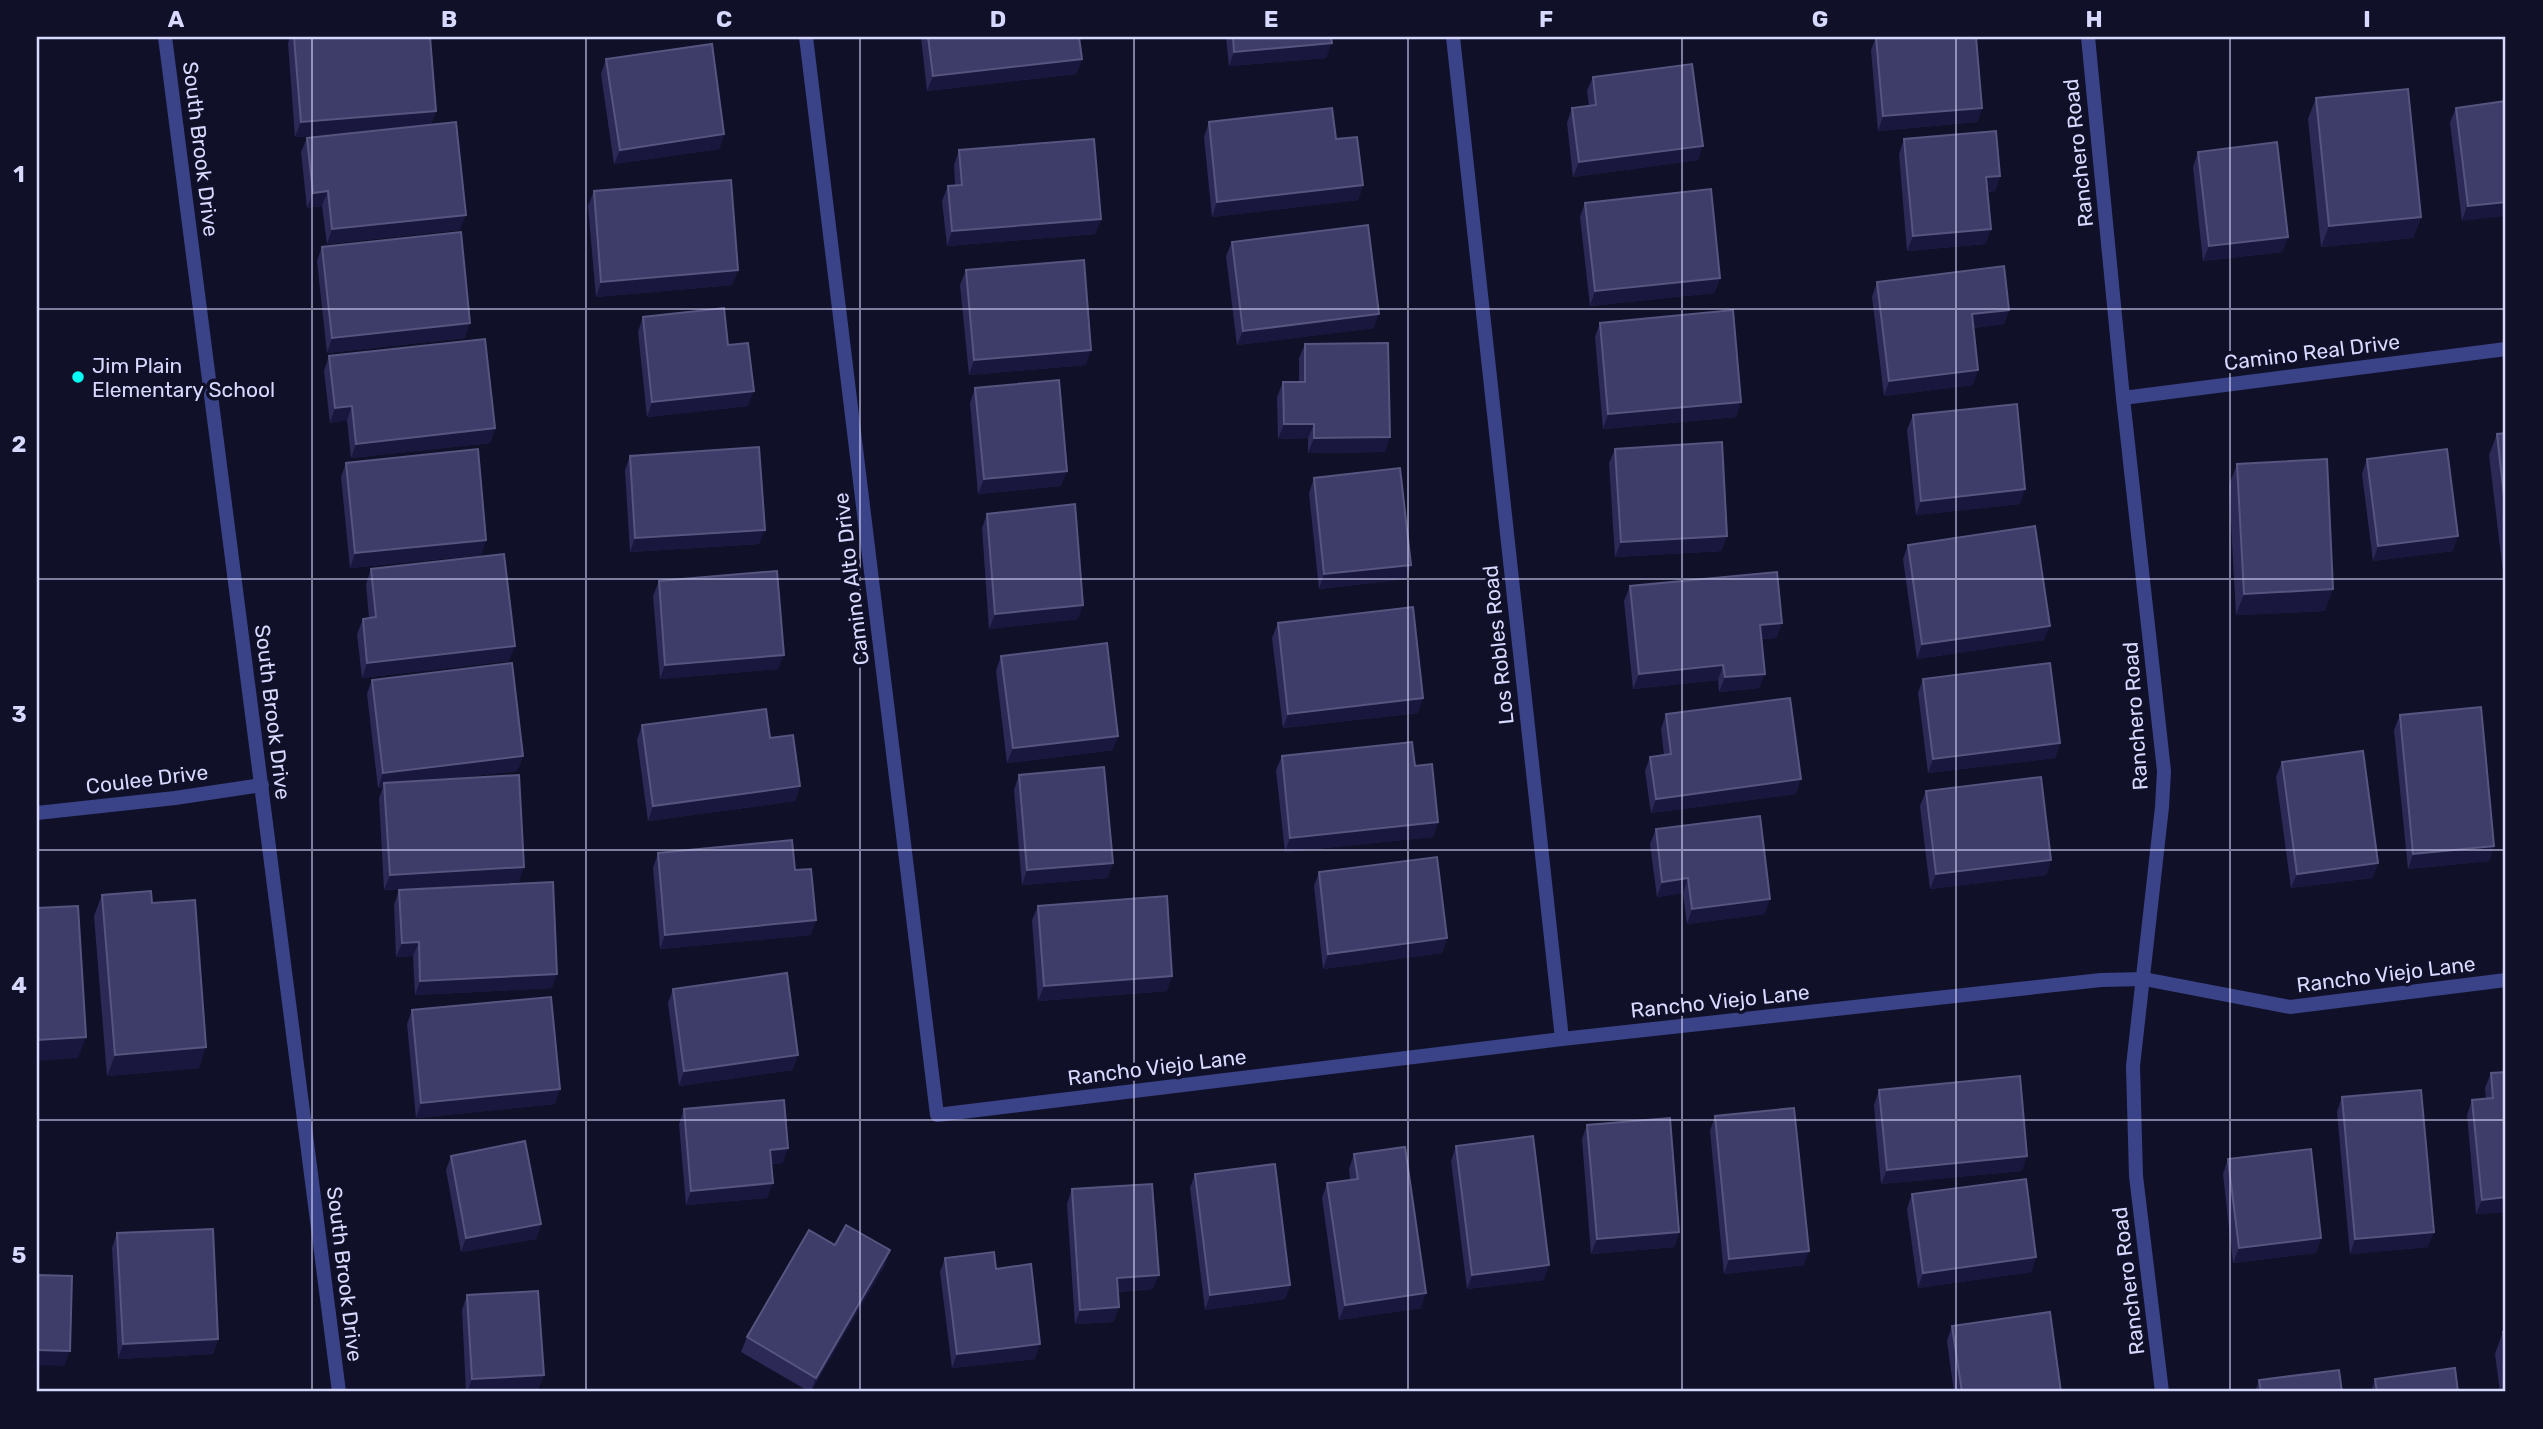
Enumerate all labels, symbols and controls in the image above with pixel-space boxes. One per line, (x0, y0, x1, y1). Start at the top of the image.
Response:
text: A (168, 5, 185, 33)
text: B (441, 5, 457, 33)
text: C (716, 5, 732, 33)
text: D (990, 5, 1006, 33)
text: E (1264, 5, 1278, 33)
text: F (1539, 5, 1553, 33)
text: G (1812, 5, 1828, 33)
text: H (2085, 5, 2103, 33)
text: I (2363, 5, 2371, 33)
street label: South Brook Drive (178, 60, 224, 238)
street label: Ranchero Road (2058, 78, 2098, 228)
text: 1 (13, 160, 25, 188)
street label: Camino Real Drive (2223, 329, 2401, 375)
place label: Jim Plain Elementary School (92, 353, 275, 402)
marker: Jim Plain Elementary School (70, 369, 86, 385)
text: 2 (12, 430, 26, 458)
street label: Camino Alto Drive (828, 491, 874, 667)
street label: Los Robles Road (1477, 564, 1519, 726)
street label: South Brook Drive (250, 623, 296, 801)
street label: Ranchero Road (2117, 641, 2153, 791)
text: 3 (11, 700, 27, 728)
street label: Coulee Drive (84, 759, 210, 799)
street label: Rancho Viejo Lane (2295, 951, 2477, 997)
text: 4 (11, 971, 27, 999)
street label: Rancho Viejo Lane (1629, 979, 1811, 1023)
street label: Rancho Viejo Lane (1066, 1044, 1248, 1090)
street label: South Brook Drive (322, 1185, 368, 1363)
street label: Ranchero Road (2107, 1206, 2149, 1356)
text: 5 (12, 1241, 27, 1269)

